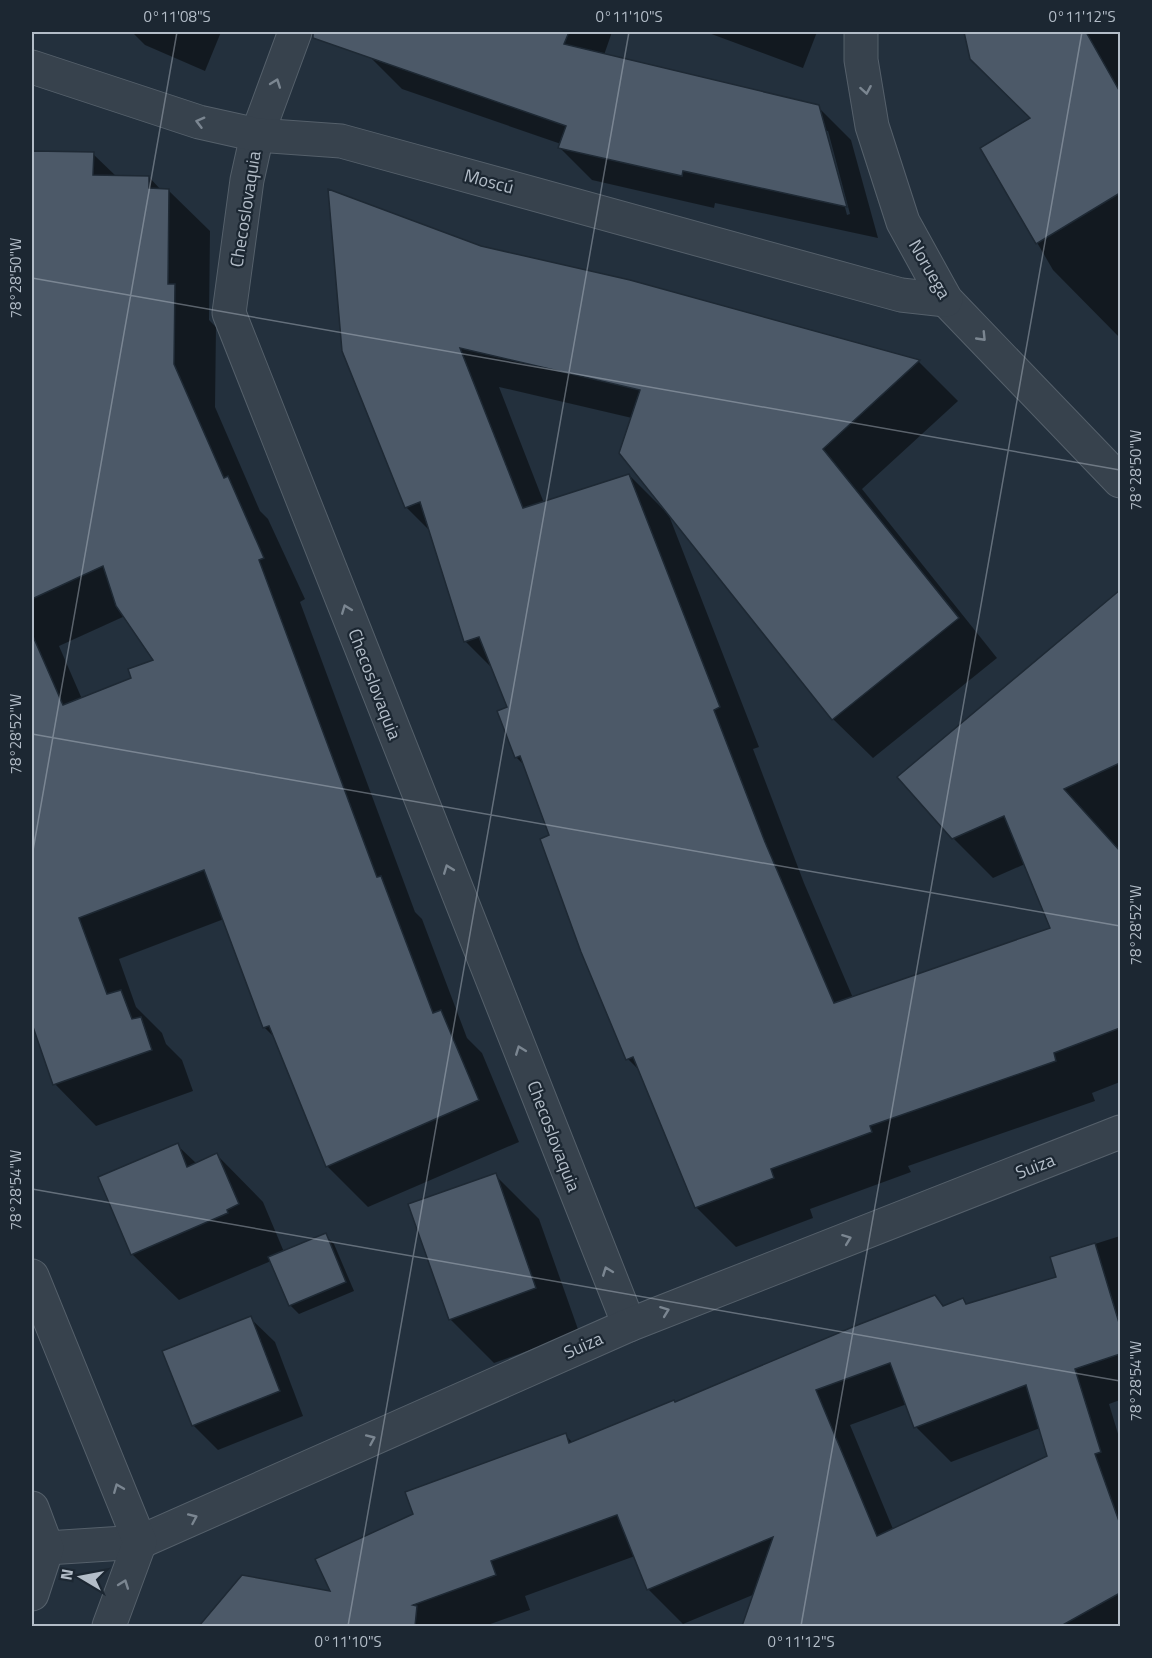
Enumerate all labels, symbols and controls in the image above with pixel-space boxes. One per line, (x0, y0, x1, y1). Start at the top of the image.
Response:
text: 0°11'08"S (143, 5, 211, 28)
text: 0°11'10"S (595, 5, 663, 28)
text: 0°11'12"S (1048, 5, 1116, 28)
one-way arrow (269, 78, 281, 89)
one-way arrow (859, 85, 871, 94)
one-way arrow (196, 117, 206, 130)
street label: Checoslovaquia (223, 149, 267, 269)
street label: Moscú (461, 161, 517, 201)
street label: Noruega (902, 234, 958, 304)
text: 78°28'50"W (4, 238, 27, 318)
one-way arrow (975, 331, 986, 341)
text: 78°28'50"W (1124, 430, 1147, 510)
one-way arrow (341, 605, 353, 616)
street label: Checoslovaquia (341, 624, 409, 744)
text: 78°28'52"W (4, 694, 27, 774)
one-way arrow (443, 864, 455, 875)
text: 78°28'52"W (1124, 885, 1147, 965)
one-way arrow (515, 1046, 527, 1057)
street label: Checoslovaquia (520, 1076, 588, 1196)
street label: Suiza (1011, 1146, 1059, 1186)
text: 78°28'54"W (4, 1150, 27, 1230)
one-way arrow (841, 1234, 852, 1247)
one-way arrow (601, 1266, 614, 1277)
one-way arrow (659, 1306, 670, 1318)
street label: Suiza (559, 1324, 607, 1366)
text: 78°28'54"W (1124, 1341, 1147, 1421)
one-way arrow (365, 1435, 376, 1447)
one-way arrow (113, 1484, 125, 1495)
one-way arrow (187, 1514, 198, 1526)
north arrow (51, 1547, 111, 1607)
text: N (53, 1567, 79, 1582)
one-way arrow (117, 1580, 130, 1590)
text: 0°11'10"S (314, 1630, 382, 1653)
text: 0°11'12"S (767, 1630, 835, 1653)

